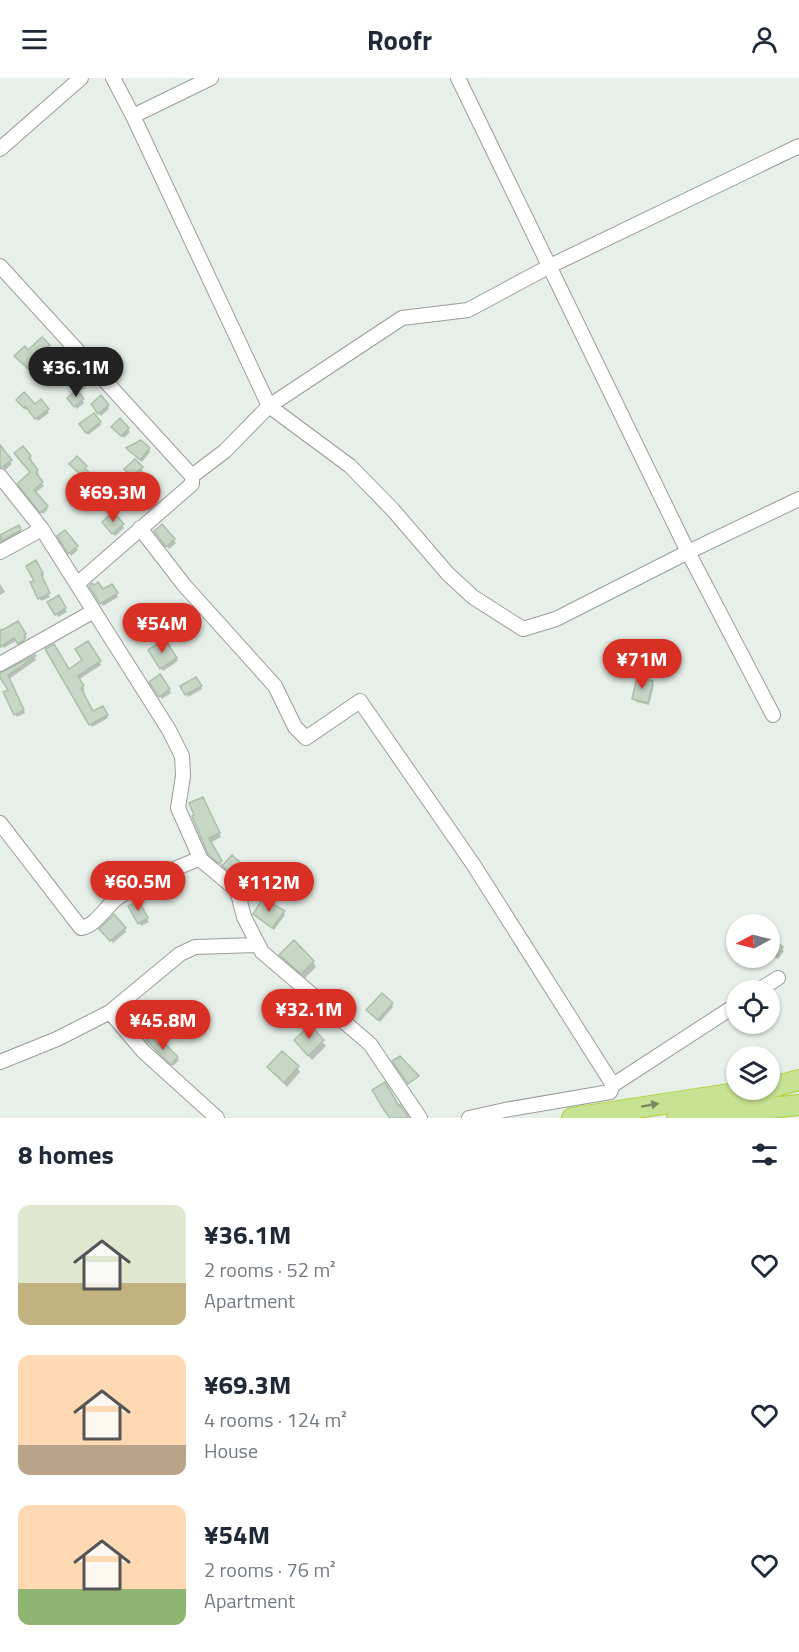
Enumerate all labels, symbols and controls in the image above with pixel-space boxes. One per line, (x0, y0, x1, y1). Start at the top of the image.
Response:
text: Roofr (367, 19, 432, 60)
icon: menu (18, 23, 51, 56)
icon: person (748, 23, 781, 56)
pin: ¥36.1M (27, 347, 125, 398)
text: ¥36.1M (42, 351, 110, 382)
pin: ¥69.3M (64, 472, 162, 523)
text: ¥69.3M (79, 476, 147, 507)
pin: ¥54M (126, 603, 198, 654)
text: ¥54M (137, 607, 187, 638)
pin: ¥71M (606, 639, 678, 690)
text: ¥71M (617, 643, 667, 674)
pin: ¥60.5M (89, 861, 187, 912)
pin: ¥112M (227, 862, 311, 913)
text: ¥60.5M (104, 865, 172, 896)
text: ¥112M (238, 866, 300, 897)
north arrow (726, 914, 780, 968)
map controls (726, 914, 780, 1100)
button: locate (726, 980, 780, 1034)
pin: ¥32.1M (260, 989, 358, 1040)
text: ¥32.1M (275, 993, 343, 1024)
pin: ¥45.8M (114, 1000, 212, 1051)
text: ¥45.8M (129, 1004, 197, 1035)
button: layers (726, 1046, 780, 1100)
one-way arrow (641, 1100, 660, 1109)
text: 8 homes (18, 1135, 114, 1174)
icon: filters (748, 1138, 781, 1171)
text: ¥36.1M (204, 1215, 291, 1254)
icon: home (66, 1229, 138, 1301)
icon: heart (748, 1249, 781, 1282)
text: 2 rooms · 52 m² (204, 1254, 336, 1285)
text: Apartment (204, 1285, 295, 1316)
text: ¥69.3M (204, 1365, 291, 1404)
icon: home (66, 1379, 138, 1451)
icon: heart (748, 1399, 781, 1432)
text: 4 rooms · 124 m² (204, 1404, 347, 1435)
text: House (204, 1435, 258, 1466)
text: ¥54M (204, 1515, 270, 1554)
icon: home (66, 1529, 138, 1601)
icon: heart (748, 1549, 781, 1582)
text: 2 rooms · 76 m² (204, 1554, 336, 1585)
text: Apartment (204, 1585, 295, 1616)

